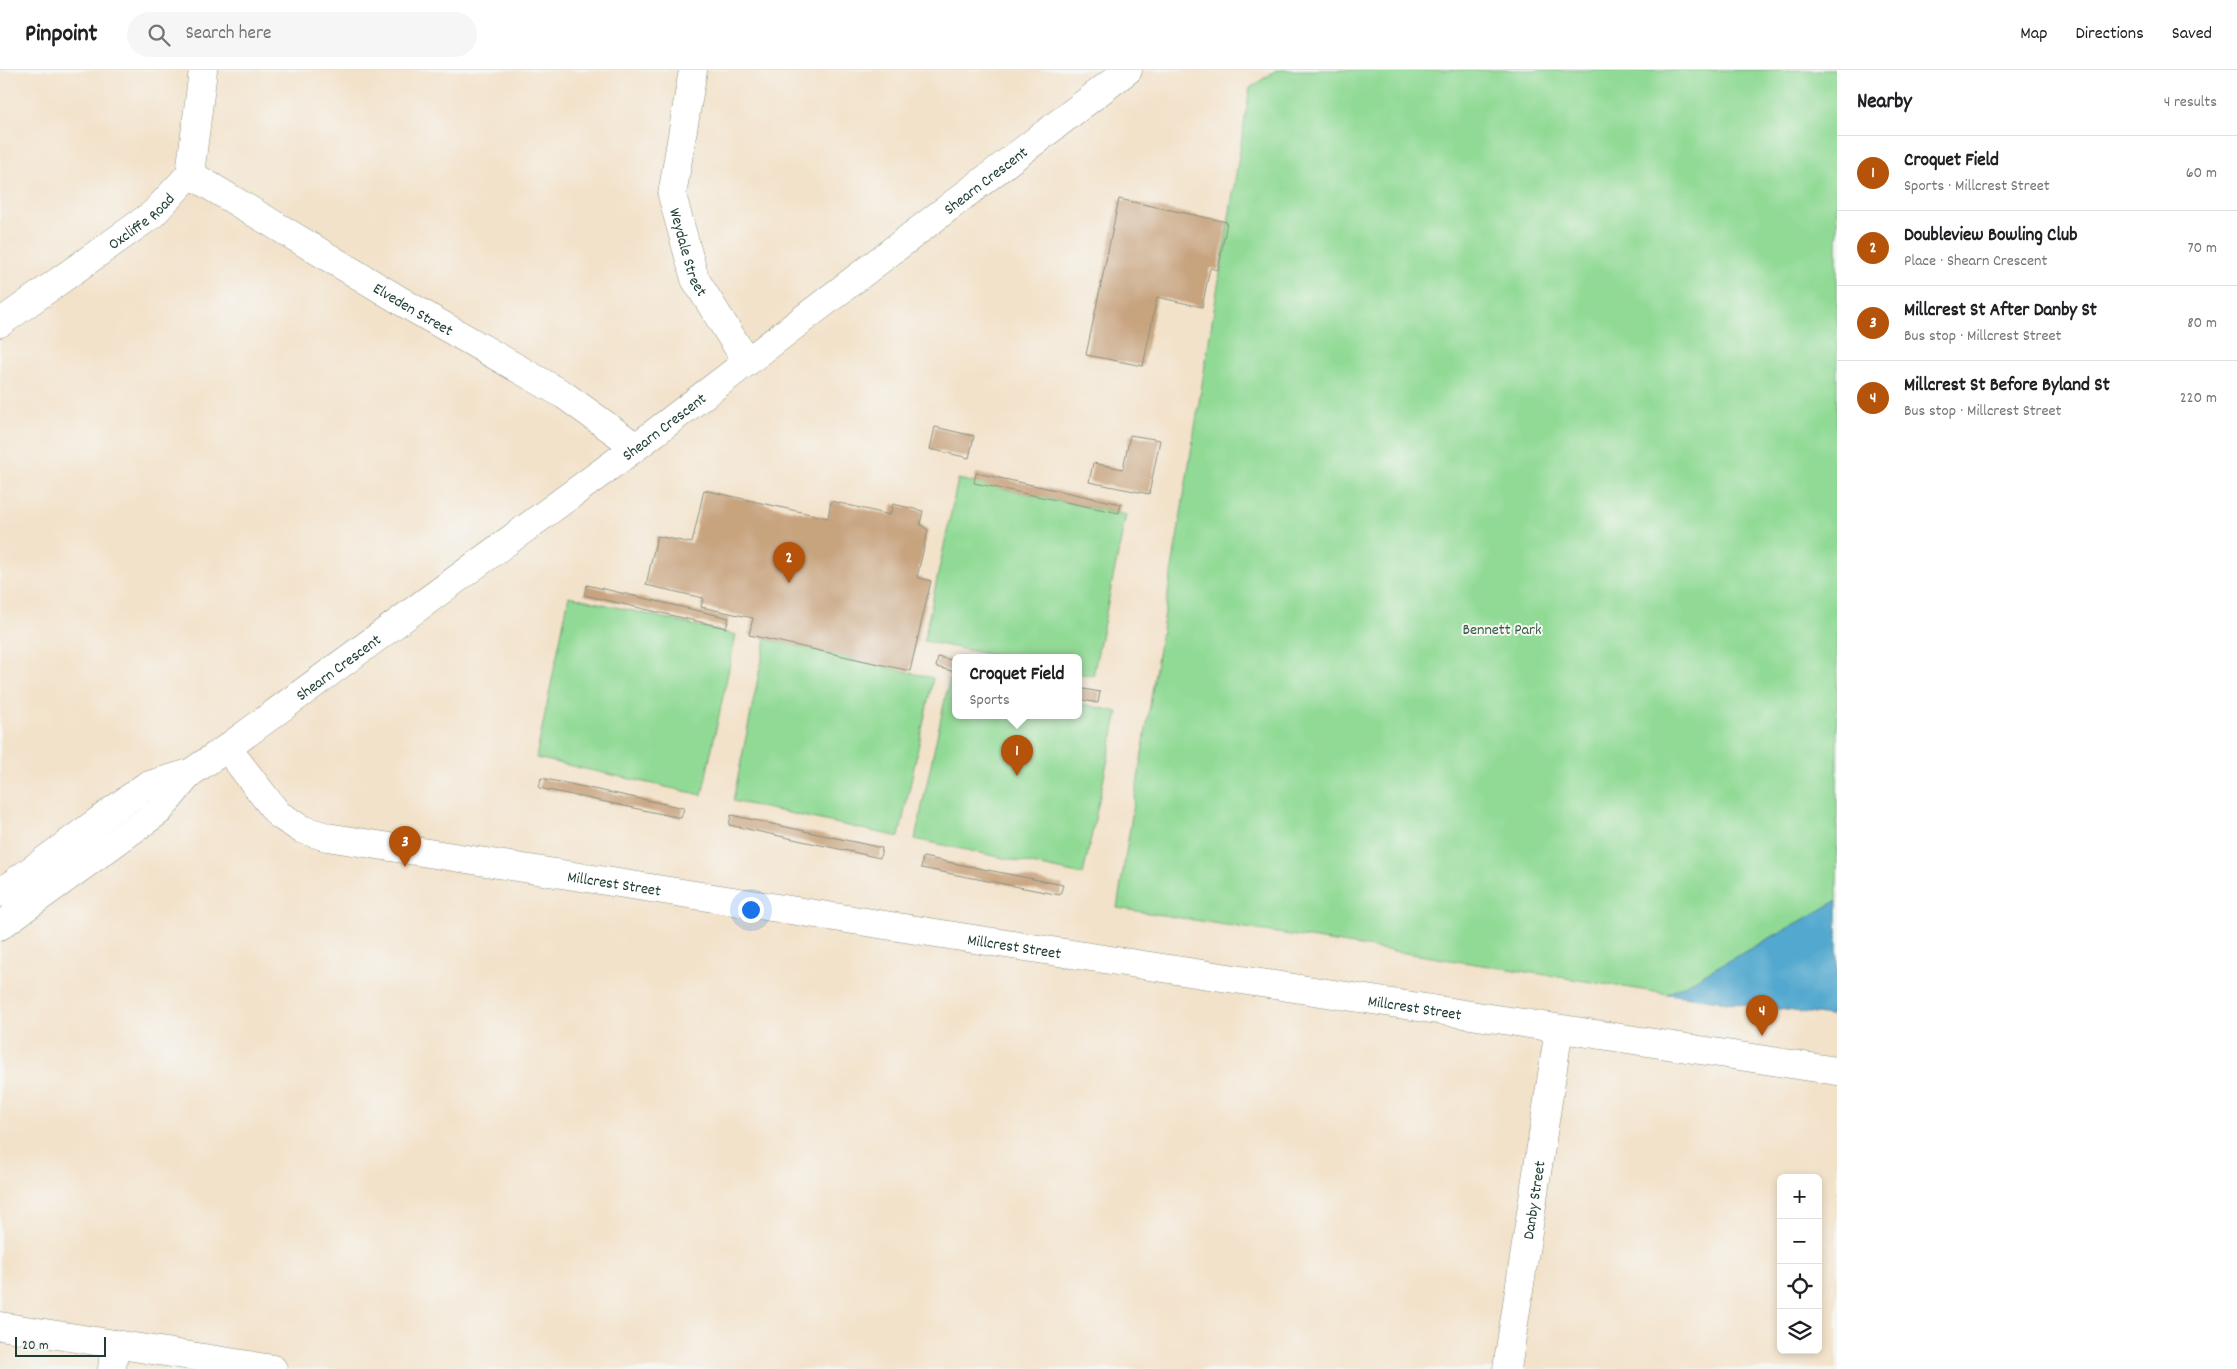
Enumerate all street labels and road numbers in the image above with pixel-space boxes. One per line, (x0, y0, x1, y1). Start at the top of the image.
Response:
street label: Shearn Crescent (940, 142, 1033, 221)
street label: Oxcliffe Road (104, 189, 181, 257)
street label: Weydale Street (662, 206, 712, 302)
street label: Elveden Street (368, 278, 457, 343)
street label: Shearn Crescent (618, 388, 712, 468)
street label: Shearn Crescent (292, 629, 387, 708)
street label: Millcrest Street (565, 866, 663, 904)
street label: Millcrest Street (966, 929, 1063, 966)
street label: Millcrest Street (1366, 990, 1463, 1027)
street label: Danby Street (1518, 1159, 1553, 1241)

